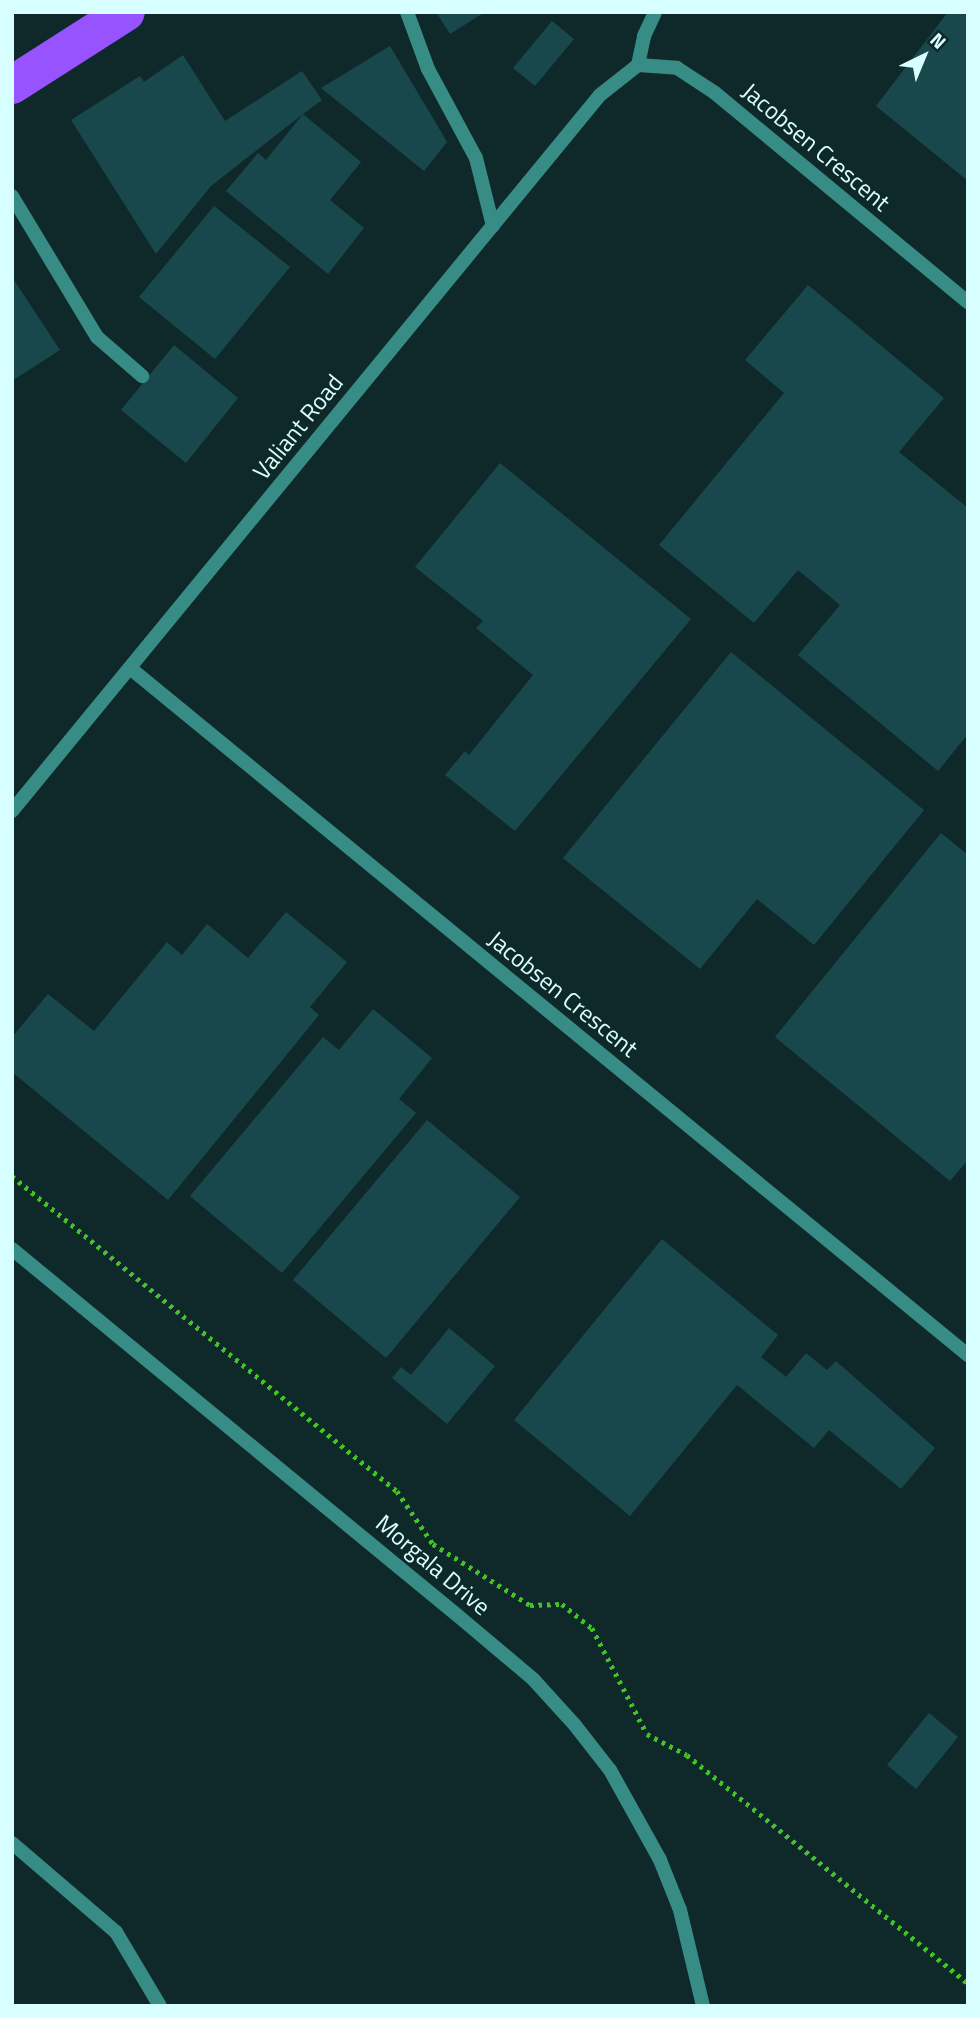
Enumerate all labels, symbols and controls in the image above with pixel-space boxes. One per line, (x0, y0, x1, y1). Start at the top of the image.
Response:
north arrow (889, 21, 959, 91)
text: N (924, 25, 953, 55)
street label: Jacobsen Crescent (736, 77, 896, 217)
street label: Valiant Road (247, 369, 349, 485)
street label: Jacobsen Crescent (482, 925, 644, 1063)
street label: Morgala Drive (370, 1509, 496, 1621)

